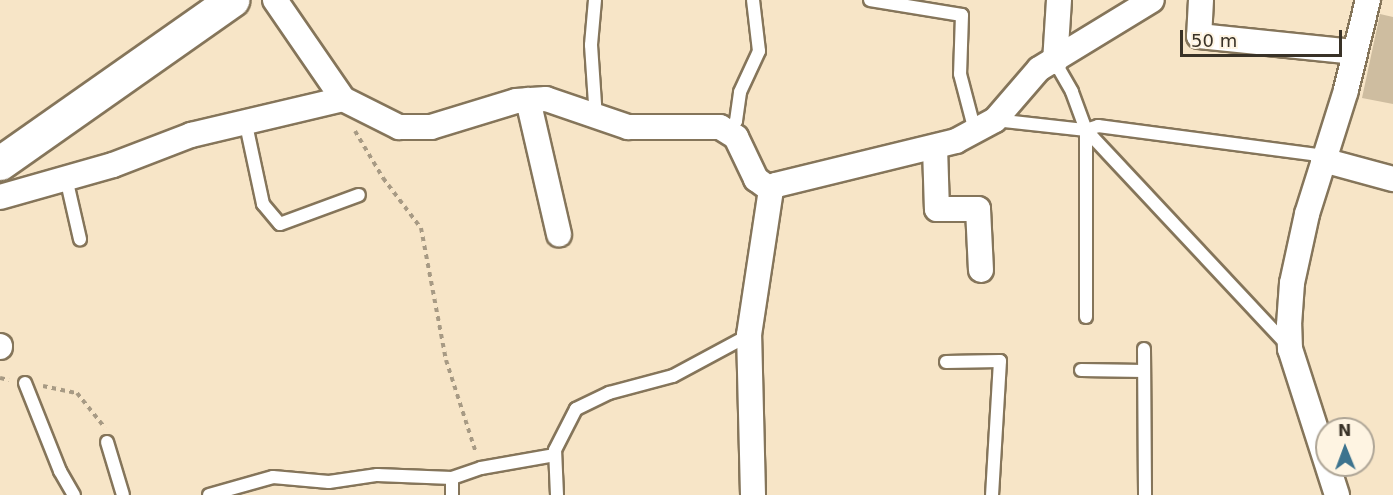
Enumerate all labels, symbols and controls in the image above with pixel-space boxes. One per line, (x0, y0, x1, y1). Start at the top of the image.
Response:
scale bar (1183, 18, 1345, 56)
text: 50 m (1191, 30, 1237, 51)
north arrow (1315, 417, 1375, 477)
text: N (1338, 421, 1352, 440)

